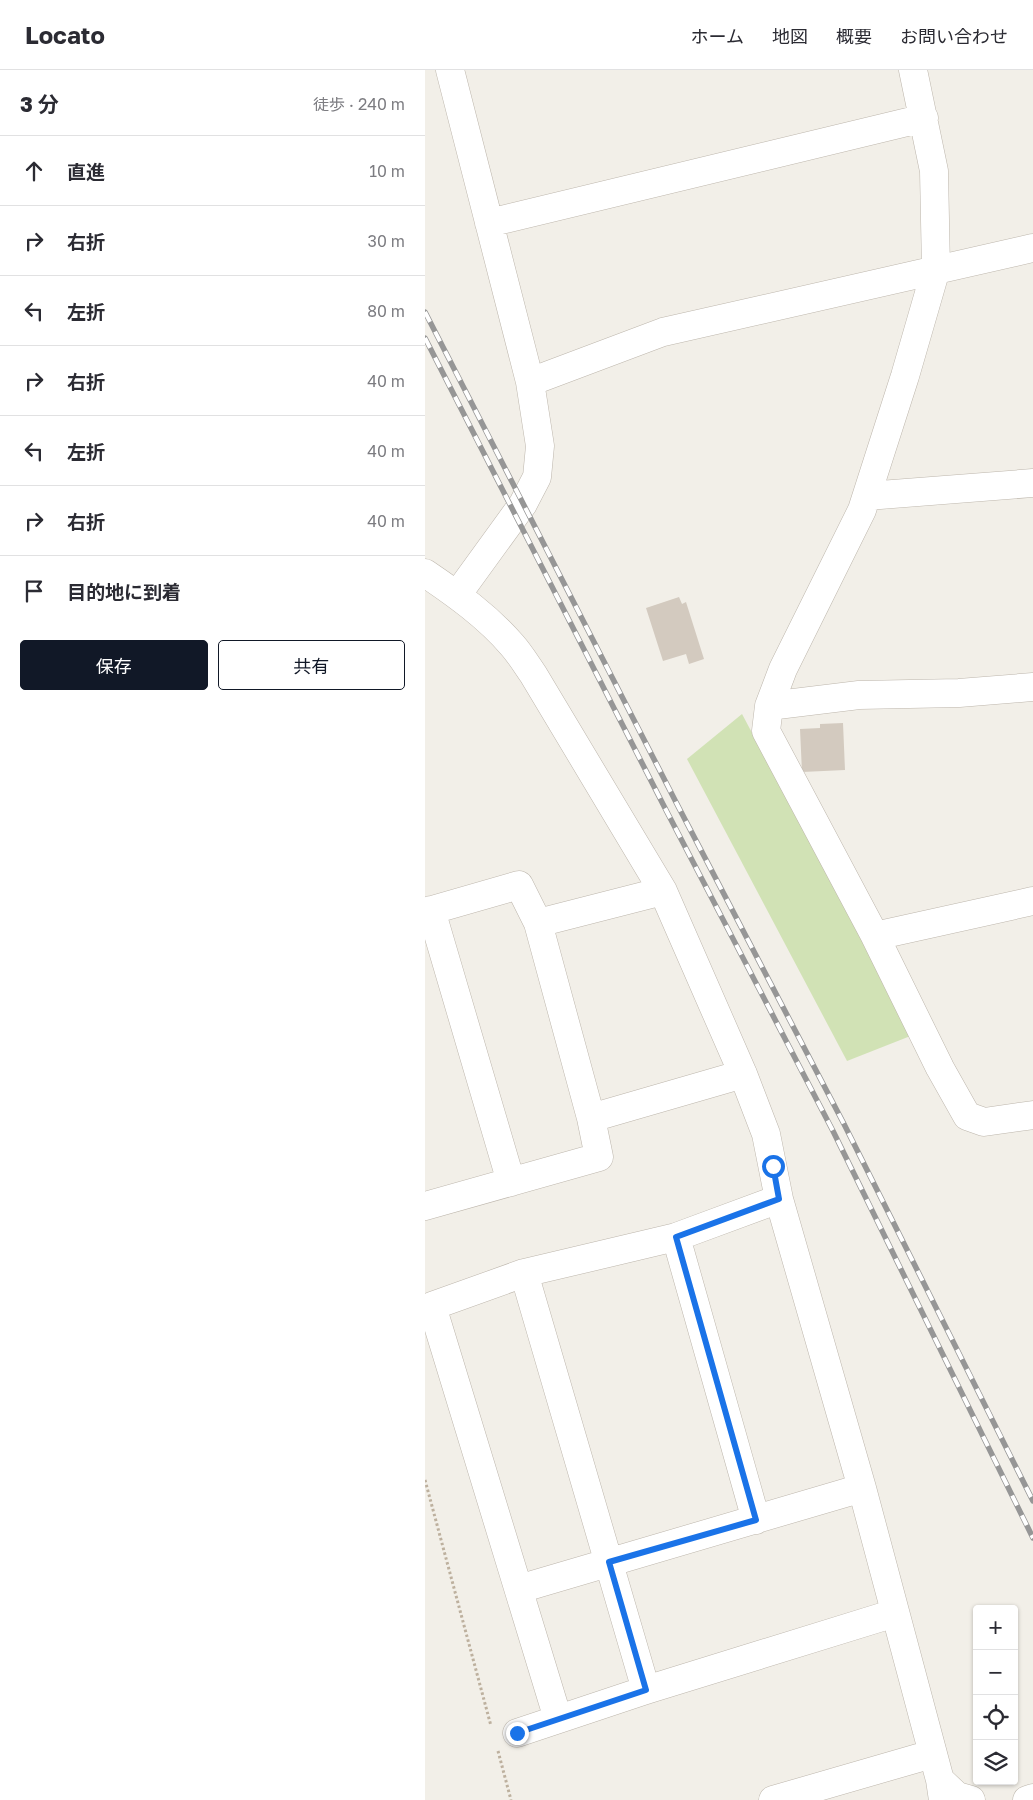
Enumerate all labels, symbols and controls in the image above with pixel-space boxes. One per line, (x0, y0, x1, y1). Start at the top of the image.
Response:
text: Locato (25, 20, 105, 49)
text: ホーム (691, 25, 744, 47)
text: 地図 (772, 25, 808, 47)
text: 概要 (836, 25, 872, 47)
text: お問い合わせ (900, 25, 1008, 47)
text: 3 分 (20, 91, 59, 117)
text: 徒歩 · 240 m (313, 94, 405, 114)
icon: ahead (20, 157, 48, 185)
text: 直進 (67, 160, 105, 183)
text: 10 m (369, 161, 405, 181)
icon: right (20, 227, 48, 255)
text: 右折 (67, 230, 105, 253)
text: 30 m (368, 231, 405, 251)
icon: left (20, 297, 48, 325)
text: 左折 (67, 300, 105, 323)
text: 80 m (367, 301, 405, 321)
icon: right (20, 367, 48, 395)
text: 右折 (67, 370, 105, 393)
text: 40 m (367, 371, 405, 391)
icon: left (20, 437, 48, 465)
text: 左折 (67, 440, 105, 463)
text: 40 m (367, 441, 405, 461)
icon: right (20, 507, 48, 535)
text: 右折 (67, 510, 105, 533)
text: 40 m (367, 511, 405, 531)
icon: arrive (20, 577, 48, 605)
text: 目的地に到着 (67, 580, 181, 603)
button: 保存 (20, 640, 208, 690)
button: 共有 (218, 640, 405, 690)
route start (762, 1155, 785, 1178)
map controls (973, 1605, 1018, 1785)
button: + (973, 1605, 1018, 1650)
button: − (973, 1650, 1018, 1695)
button: locate (973, 1695, 1018, 1740)
route end (506, 1722, 529, 1745)
button: layers (973, 1740, 1018, 1785)

